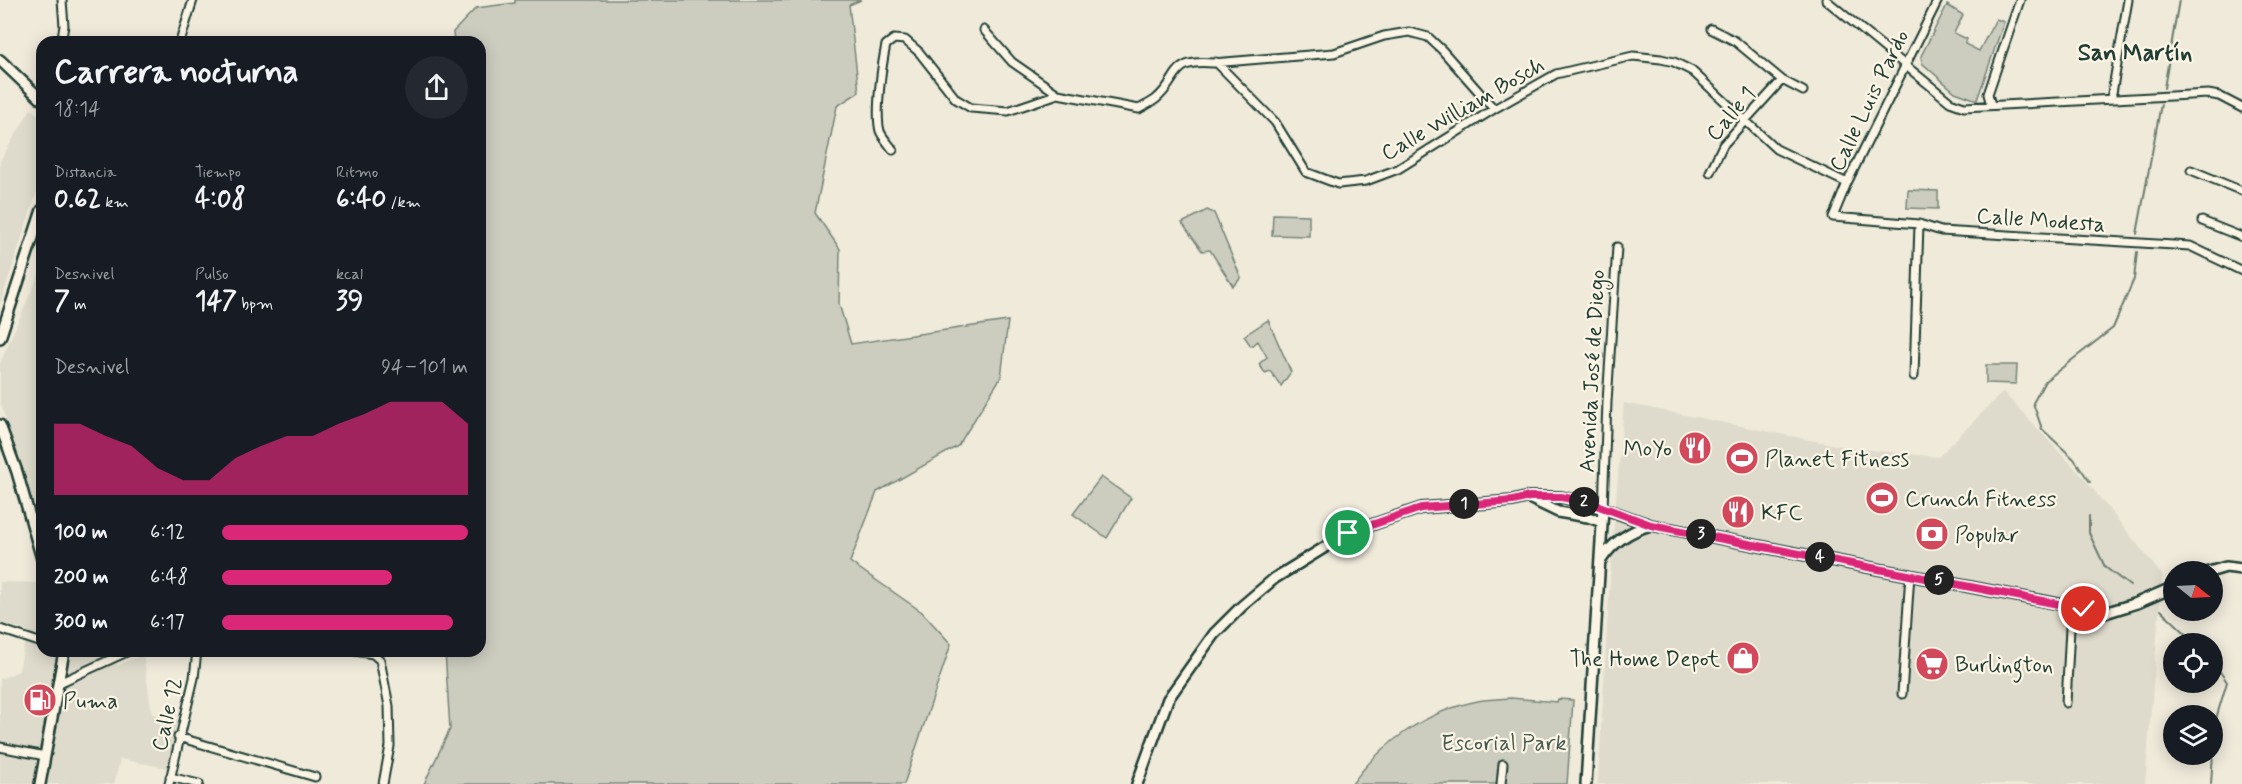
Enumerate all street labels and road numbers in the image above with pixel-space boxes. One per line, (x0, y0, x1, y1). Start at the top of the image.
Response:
street label: Calle Luis Pardo (1823, 26, 1916, 176)
street label: Calle William Bosch (1376, 52, 1550, 168)
street label: Calle 1 (1701, 81, 1763, 147)
street label: Calle Modesta (1976, 203, 2106, 239)
street label: Avenida José de Diego (1574, 269, 1615, 474)
street label: Calle 12 (146, 675, 190, 754)

